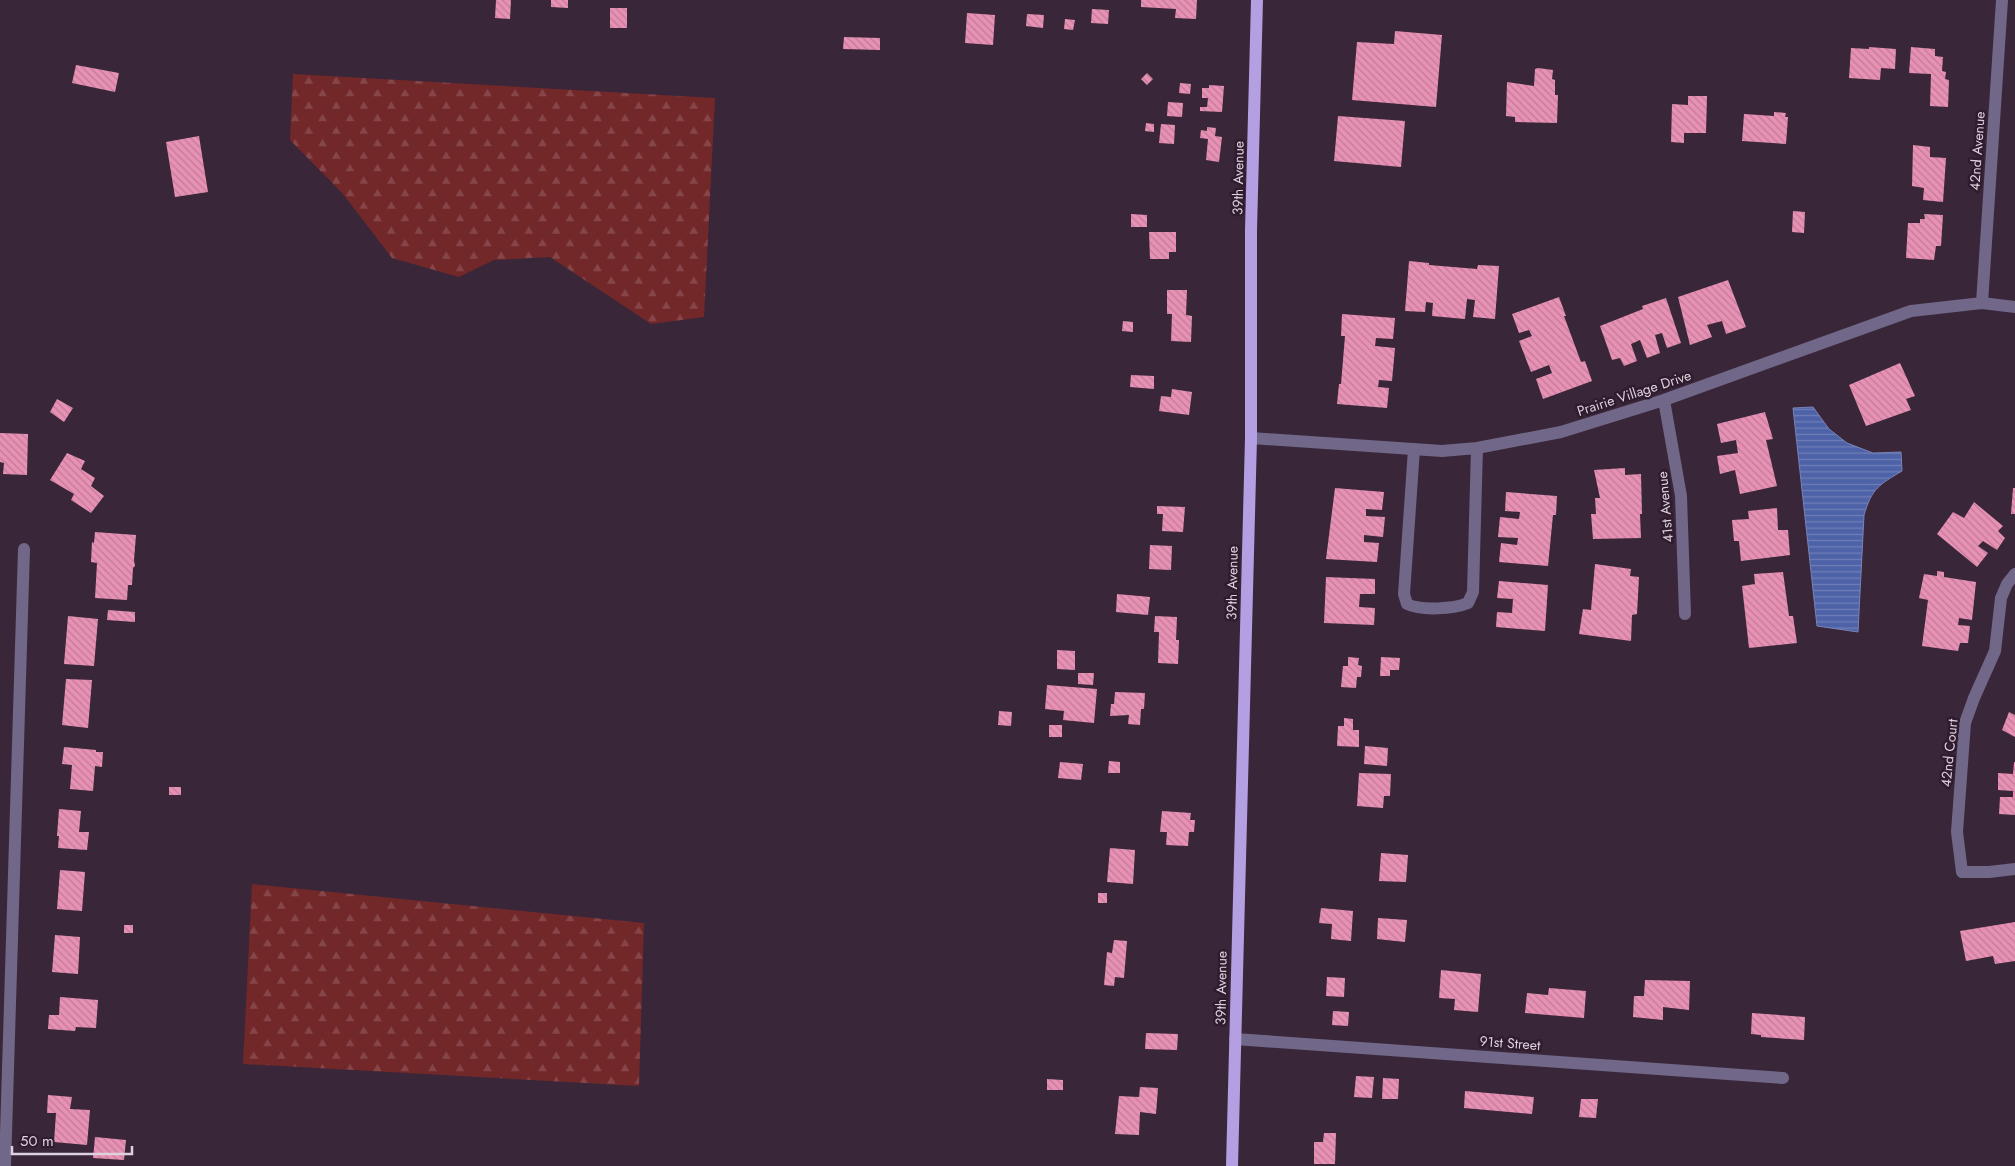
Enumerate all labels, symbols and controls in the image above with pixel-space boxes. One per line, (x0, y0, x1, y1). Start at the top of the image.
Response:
street label: 42nd Avenue (1964, 111, 1990, 191)
street label: 39th Avenue (1227, 141, 1249, 215)
street label: Prairie Village Drive (1574, 365, 1694, 421)
street label: 41st Avenue (1652, 471, 1678, 543)
street label: 39th Avenue (1221, 546, 1243, 620)
street label: 42nd Court (1935, 717, 1963, 788)
street label: 39th Avenue (1210, 951, 1232, 1025)
street label: 91st Street (1479, 1031, 1542, 1055)
scale bar (12, 1124, 132, 1156)
text: 50 m (20, 1130, 54, 1152)

